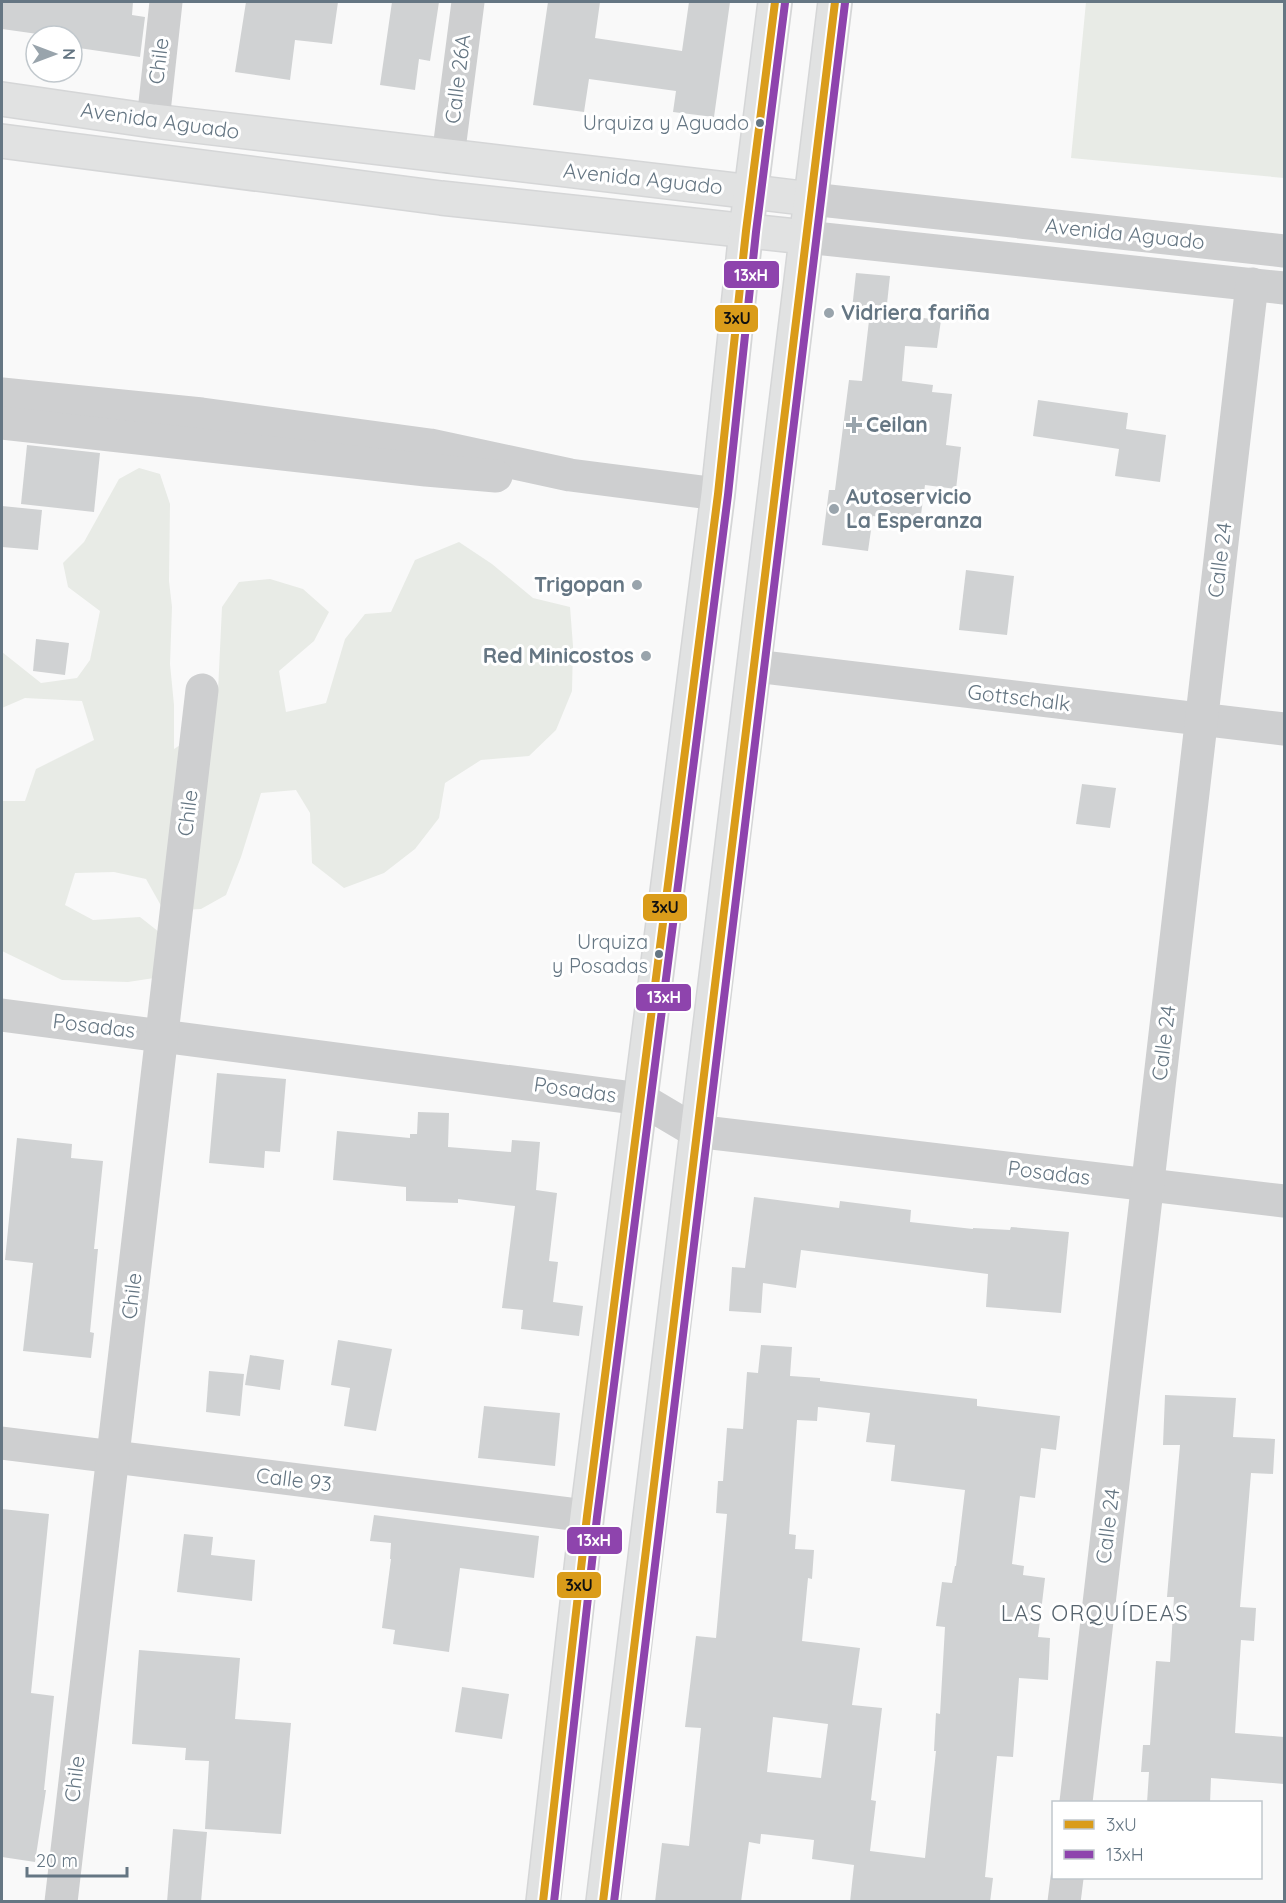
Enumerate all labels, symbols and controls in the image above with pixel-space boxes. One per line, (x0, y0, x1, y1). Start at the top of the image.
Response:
north arrow (24, 24, 84, 84)
street label: Calle 26A (439, 33, 475, 125)
street label: Chile (142, 36, 174, 86)
text: N (59, 48, 79, 60)
street label: Avenida Aguado (79, 96, 241, 144)
place label: Urquiza y Aguado (583, 110, 749, 135)
marker: Urquiza y Aguado (754, 117, 766, 129)
street label: Avenida Aguado (562, 157, 724, 199)
street label: Avenida Aguado (1044, 212, 1206, 254)
line badge: 13xH (723, 260, 780, 289)
text: 13xH (734, 265, 768, 285)
place label: Vidriera fariña (841, 299, 990, 325)
line badge: 3xU (714, 304, 759, 333)
marker: Vidriera fariña (822, 306, 836, 320)
text: 3xU (723, 308, 751, 328)
place label: Ceilan (866, 411, 928, 437)
marker: Ceilan (847, 418, 861, 432)
place label: Autoservicio La Esperanza (846, 483, 983, 533)
marker: Autoservicio La Esperanza (827, 502, 841, 516)
street label: Calle 24 (1201, 521, 1237, 599)
place label: Trigopan (534, 571, 625, 597)
marker: Trigopan (630, 578, 644, 592)
place label: Red Minicostos (483, 642, 634, 668)
marker: Red Minicostos (639, 649, 653, 663)
street label: Gottschalk (966, 678, 1072, 716)
street label: Chile (171, 788, 203, 838)
line badge: 3xU (642, 893, 688, 922)
text: 3xU (651, 897, 679, 917)
place label: Urquiza y Posadas (552, 929, 648, 978)
marker: Urquiza y Posadas (653, 948, 665, 960)
line badge: 13xH (635, 983, 692, 1012)
text: 13xH (647, 987, 681, 1007)
street label: Calle 24 (1145, 1004, 1181, 1082)
street label: Posadas (51, 1007, 137, 1043)
street label: Posadas (532, 1070, 618, 1108)
street label: Posadas (1006, 1154, 1092, 1190)
street label: Chile (115, 1271, 147, 1321)
street label: Calle 93 (255, 1461, 334, 1497)
street label: Calle 24 (1089, 1487, 1125, 1565)
line badge: 13xH (566, 1526, 623, 1555)
text: 13xH (577, 1530, 611, 1550)
line badge: 3xU (556, 1571, 602, 1599)
text: 3xU (565, 1575, 593, 1595)
district label: LAS ORQUÍDEAS (1001, 1599, 1189, 1627)
street label: Chile (58, 1754, 90, 1804)
legend (1052, 1801, 1262, 1879)
text: 3xU (1106, 1813, 1137, 1836)
scale bar (27, 1840, 128, 1878)
text: 13xH (1106, 1843, 1144, 1866)
text: 20 m (36, 1849, 78, 1872)

